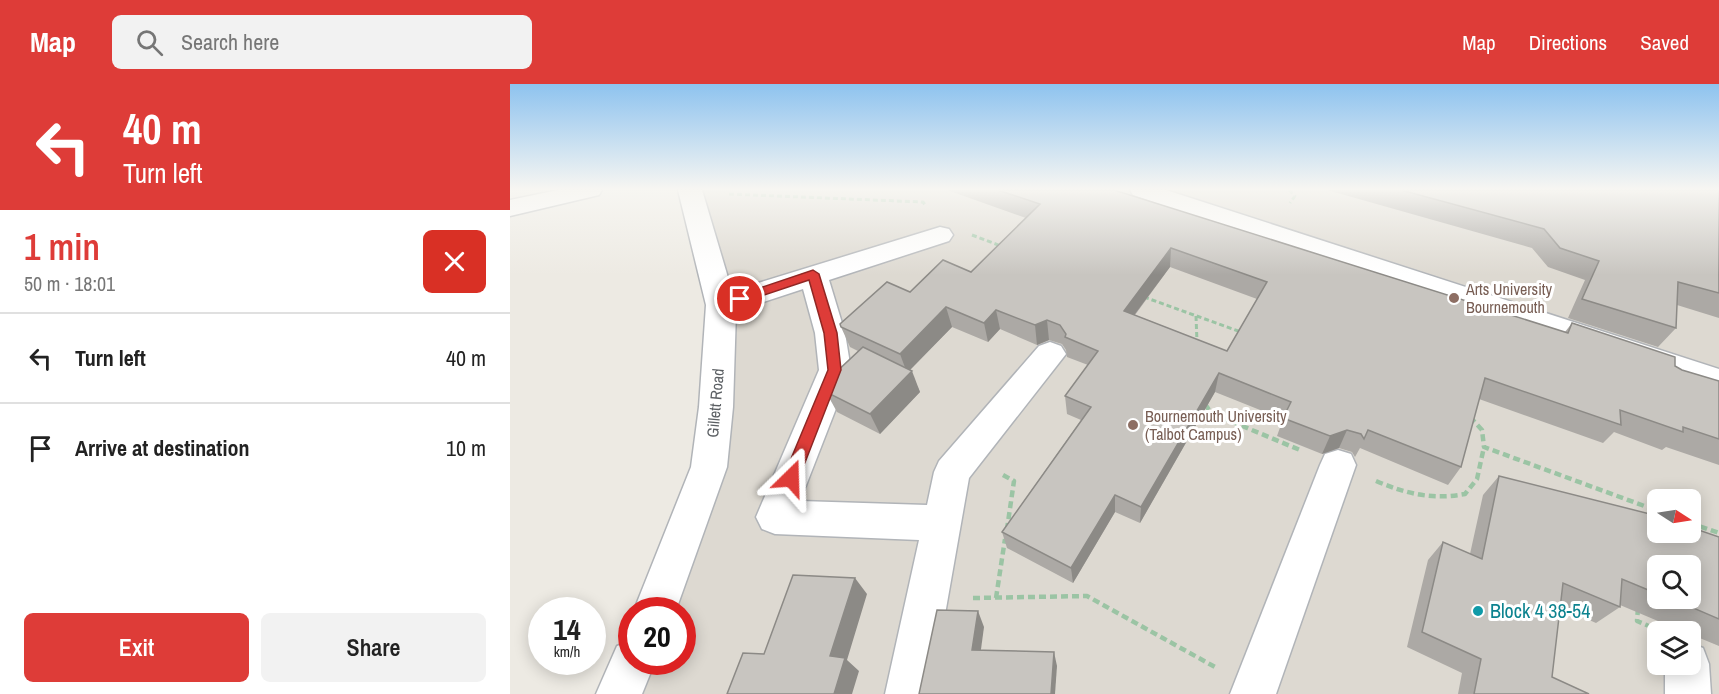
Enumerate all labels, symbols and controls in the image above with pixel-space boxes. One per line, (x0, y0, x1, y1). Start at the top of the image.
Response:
search box (112, 15, 532, 69)
text: Map (30, 23, 76, 61)
icon: search (133, 26, 166, 59)
text: Search here (181, 27, 279, 57)
text: Map (1462, 28, 1496, 57)
text: Directions (1529, 28, 1607, 57)
text: Saved (1640, 28, 1689, 57)
text: 40 m (123, 101, 202, 157)
icon: left (24, 108, 102, 186)
text: Turn left (123, 155, 202, 191)
text: 1 min (24, 223, 100, 271)
button: close (423, 230, 486, 293)
text: 50 m · 18:01 (24, 270, 115, 297)
pin (714, 273, 765, 324)
place label: Arts University Bournemouth (1465, 278, 1552, 318)
icon: arrive (723, 282, 756, 315)
marker: Arts University Bournemouth (1447, 291, 1461, 305)
icon: left (24, 342, 57, 375)
text: Turn left (75, 343, 146, 373)
text: 40 m (446, 343, 486, 373)
street label: Gillett Road (701, 368, 729, 438)
place label: Bournemouth University (Talbot Campus) (1145, 405, 1287, 445)
marker: Bournemouth University (Talbot Campus) (1126, 418, 1140, 432)
icon: arrive (24, 432, 57, 465)
text: Arrive at destination (75, 433, 249, 463)
text: 10 m (446, 433, 486, 463)
position arrow (759, 446, 823, 510)
north arrow (1647, 489, 1701, 543)
map controls (1647, 489, 1701, 675)
button: search (1647, 555, 1701, 609)
speed limit sign: 20 (618, 597, 696, 675)
place label: Block 4 38-54 (1490, 597, 1590, 624)
marker: Block 4 38-54 (1471, 604, 1485, 618)
text: 14 (553, 609, 581, 649)
button: Exit (24, 613, 249, 682)
button: Share (261, 613, 486, 682)
button: layers (1647, 621, 1701, 675)
text: km/h (554, 641, 580, 662)

